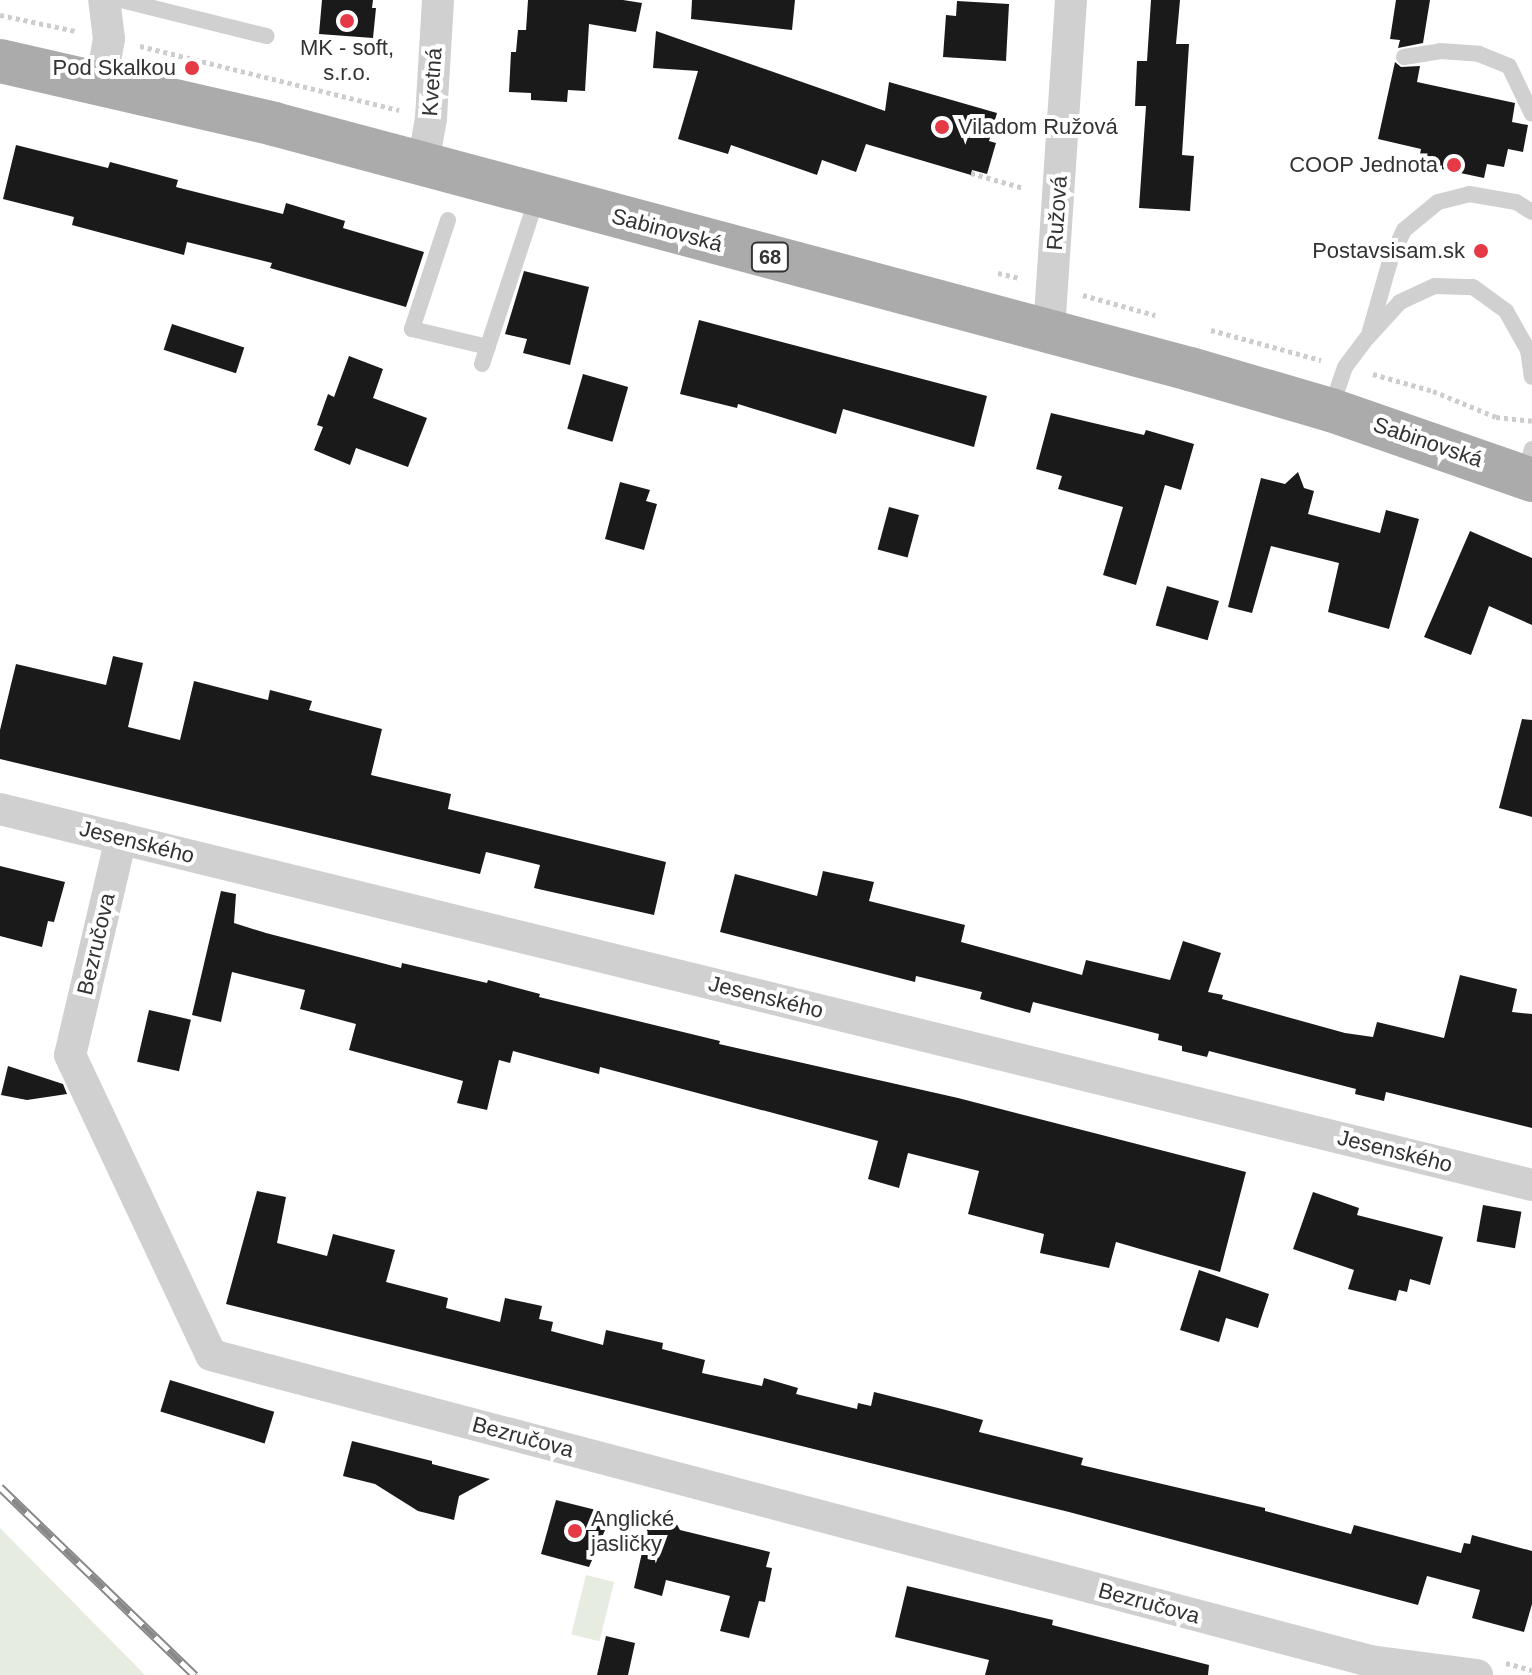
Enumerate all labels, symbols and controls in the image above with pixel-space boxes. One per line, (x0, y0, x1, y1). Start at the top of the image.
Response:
marker: MK - soft, s.r.o. (338, 12, 356, 30)
place label: MK - soft, s.r.o. (300, 34, 394, 86)
street label: Kvetná (416, 47, 448, 117)
place label: Pod Skalkou (52, 55, 176, 81)
marker: Pod Skalkou (183, 59, 201, 77)
place label: Viladom Ružová (958, 114, 1118, 140)
marker: Viladom Ružová (933, 118, 951, 136)
place label: COOP Jednota (1289, 152, 1438, 178)
marker: COOP Jednota (1445, 156, 1463, 174)
street label: Ružová (1041, 175, 1073, 251)
street label: Sabinovská (609, 203, 725, 257)
place label: Postavsisam.sk (1312, 238, 1465, 264)
road number: 68 (750, 241, 790, 273)
marker: Postavsisam.sk (1472, 242, 1490, 260)
street label: Sabinovská (1370, 411, 1486, 473)
street label: Jesenského (77, 815, 197, 869)
street label: Bezručova (71, 890, 121, 998)
street label: Jesenského (706, 970, 826, 1024)
street label: Jesenského (1335, 1124, 1455, 1178)
street label: Bezručova (469, 1411, 577, 1463)
place label: Anglické jasličky (591, 1505, 674, 1556)
marker: Anglické jasličky (566, 1522, 584, 1540)
street label: Bezručova (1095, 1577, 1203, 1629)

